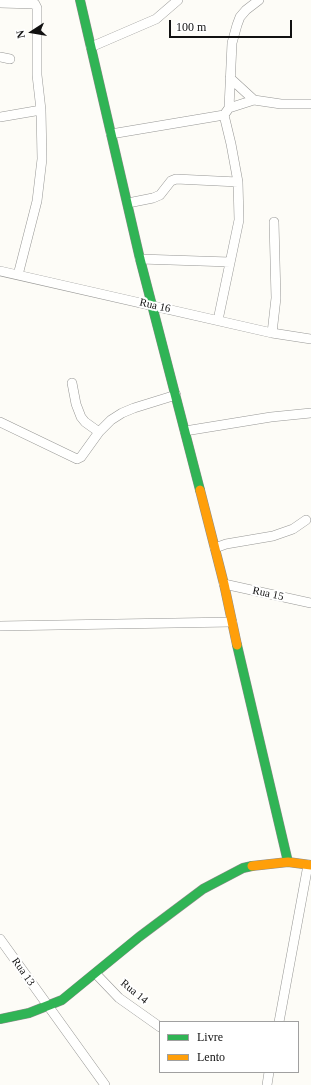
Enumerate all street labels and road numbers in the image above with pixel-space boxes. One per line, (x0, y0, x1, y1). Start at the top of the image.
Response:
street label: Rua 16 (138, 296, 172, 316)
street label: Rua 15 (251, 584, 285, 604)
street label: Rua 13 (9, 955, 37, 989)
street label: Rua 14 (118, 977, 150, 1007)

